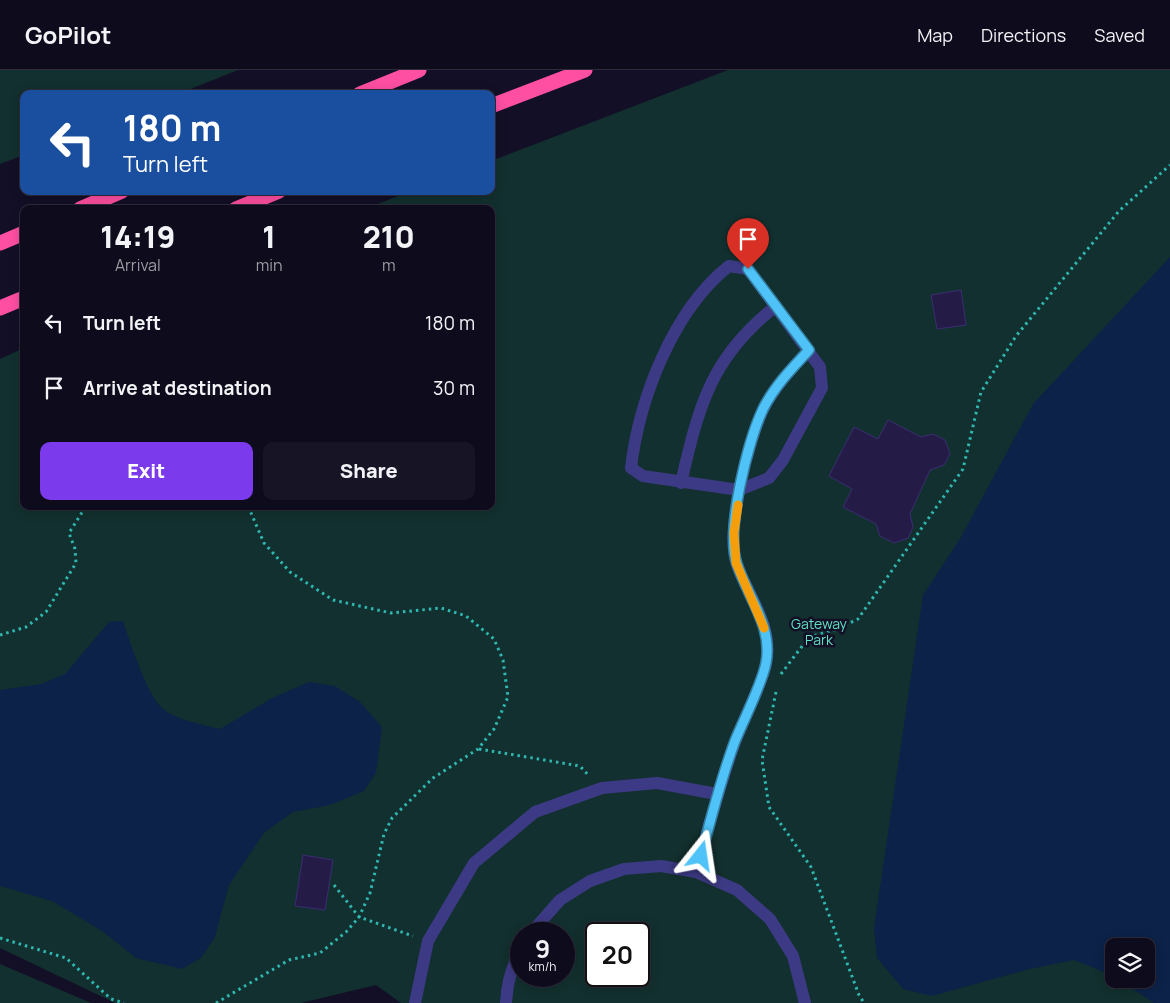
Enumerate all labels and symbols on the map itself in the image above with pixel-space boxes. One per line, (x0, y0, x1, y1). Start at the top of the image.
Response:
pin (727, 218, 769, 269)
park label: Gateway Park (791, 614, 848, 649)
position arrow (674, 829, 726, 881)
speed limit sign: 20 (585, 922, 650, 987)

